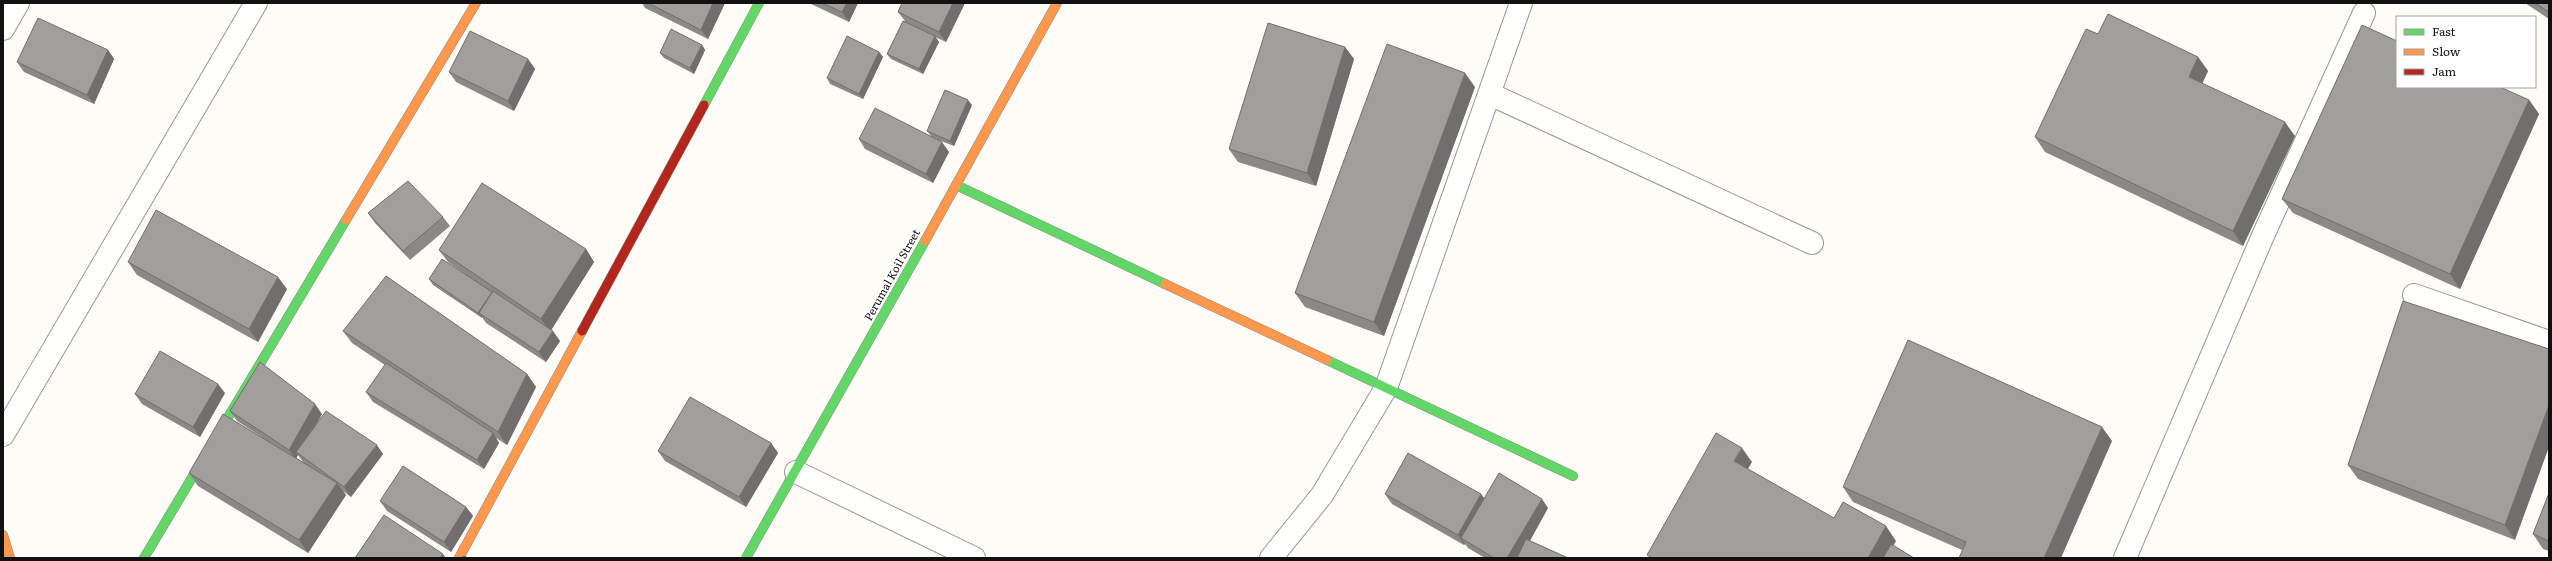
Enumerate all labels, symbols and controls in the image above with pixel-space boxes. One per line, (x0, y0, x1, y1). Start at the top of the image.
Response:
legend (2396, 16, 2536, 88)
text: Fast (2432, 22, 2456, 40)
text: Slow (2432, 42, 2461, 60)
text: Jam (2432, 62, 2457, 80)
street label: Perumal Koil Street (859, 225, 923, 323)

